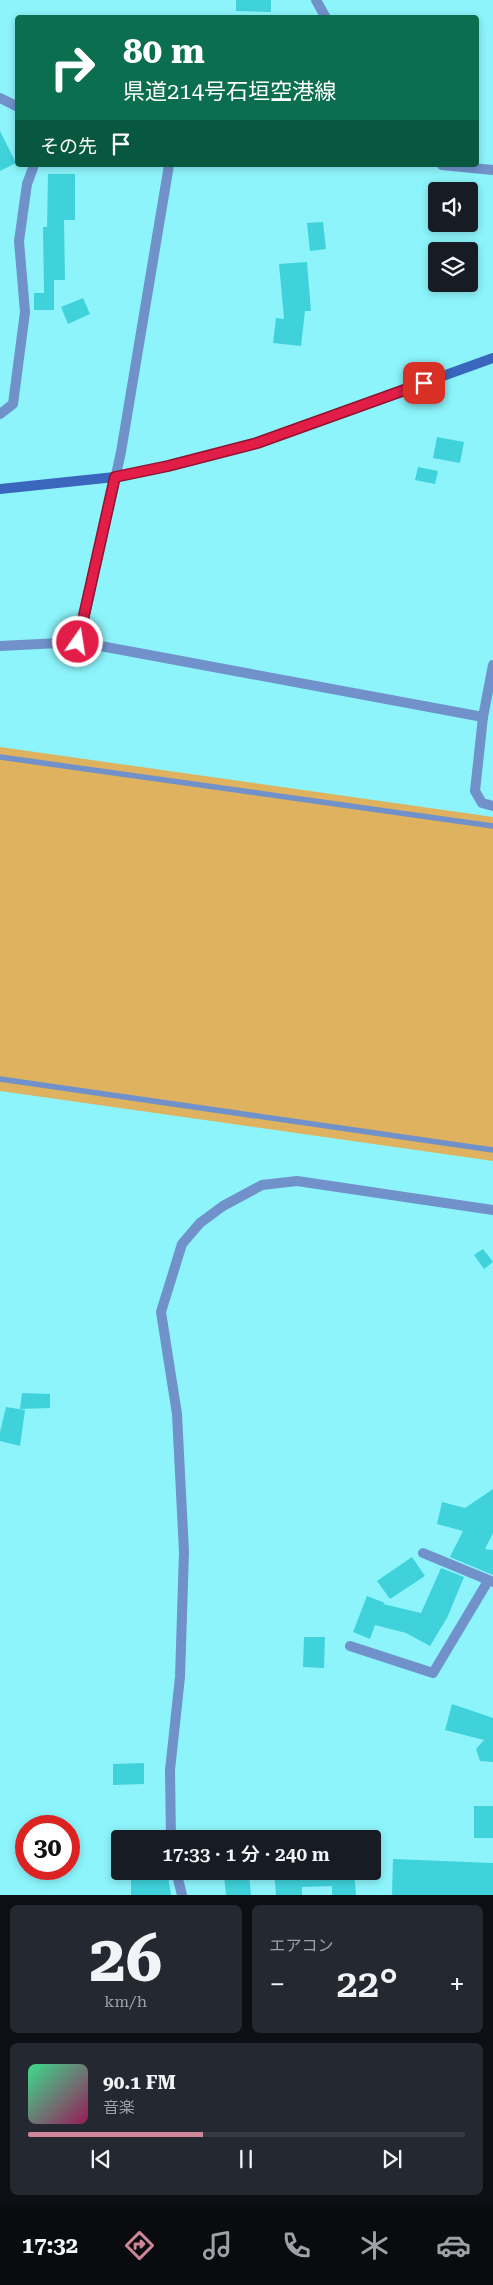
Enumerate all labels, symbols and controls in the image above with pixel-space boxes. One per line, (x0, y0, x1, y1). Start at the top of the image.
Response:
text: 80 m (123, 31, 205, 72)
icon: right (40, 35, 105, 100)
text: 県道214号石垣空港線 (123, 79, 336, 104)
icon: arrive (107, 130, 135, 158)
text: その先 (40, 135, 97, 158)
map controls (428, 182, 478, 292)
button: sound (428, 182, 478, 232)
button: layers (428, 242, 478, 292)
pin (403, 362, 445, 404)
icon: arrive (410, 369, 438, 397)
position arrow (51, 615, 103, 667)
speed limit sign: 30 (15, 1815, 80, 1880)
text: 17:33 · 1 分 · 240 m (162, 1843, 330, 1866)
text: 26 (89, 1921, 162, 1997)
text: エアコン (270, 1936, 334, 1955)
text: 22° (337, 1962, 398, 2006)
text: − (270, 1968, 285, 2001)
text: + (449, 1968, 465, 2001)
text: km/h (104, 1992, 147, 2011)
text: 90.1 FM (103, 2071, 176, 2094)
text: 音楽 (103, 2098, 135, 2117)
icon: previous (87, 2145, 115, 2173)
icon: pause (232, 2145, 260, 2173)
icon: next (378, 2145, 406, 2173)
icon: directions (122, 2228, 157, 2263)
icon: music (200, 2228, 235, 2263)
icon: phone (279, 2228, 314, 2263)
icon: climate (357, 2228, 392, 2263)
icon: car (436, 2228, 471, 2263)
text: 17:32 (22, 2233, 78, 2258)

